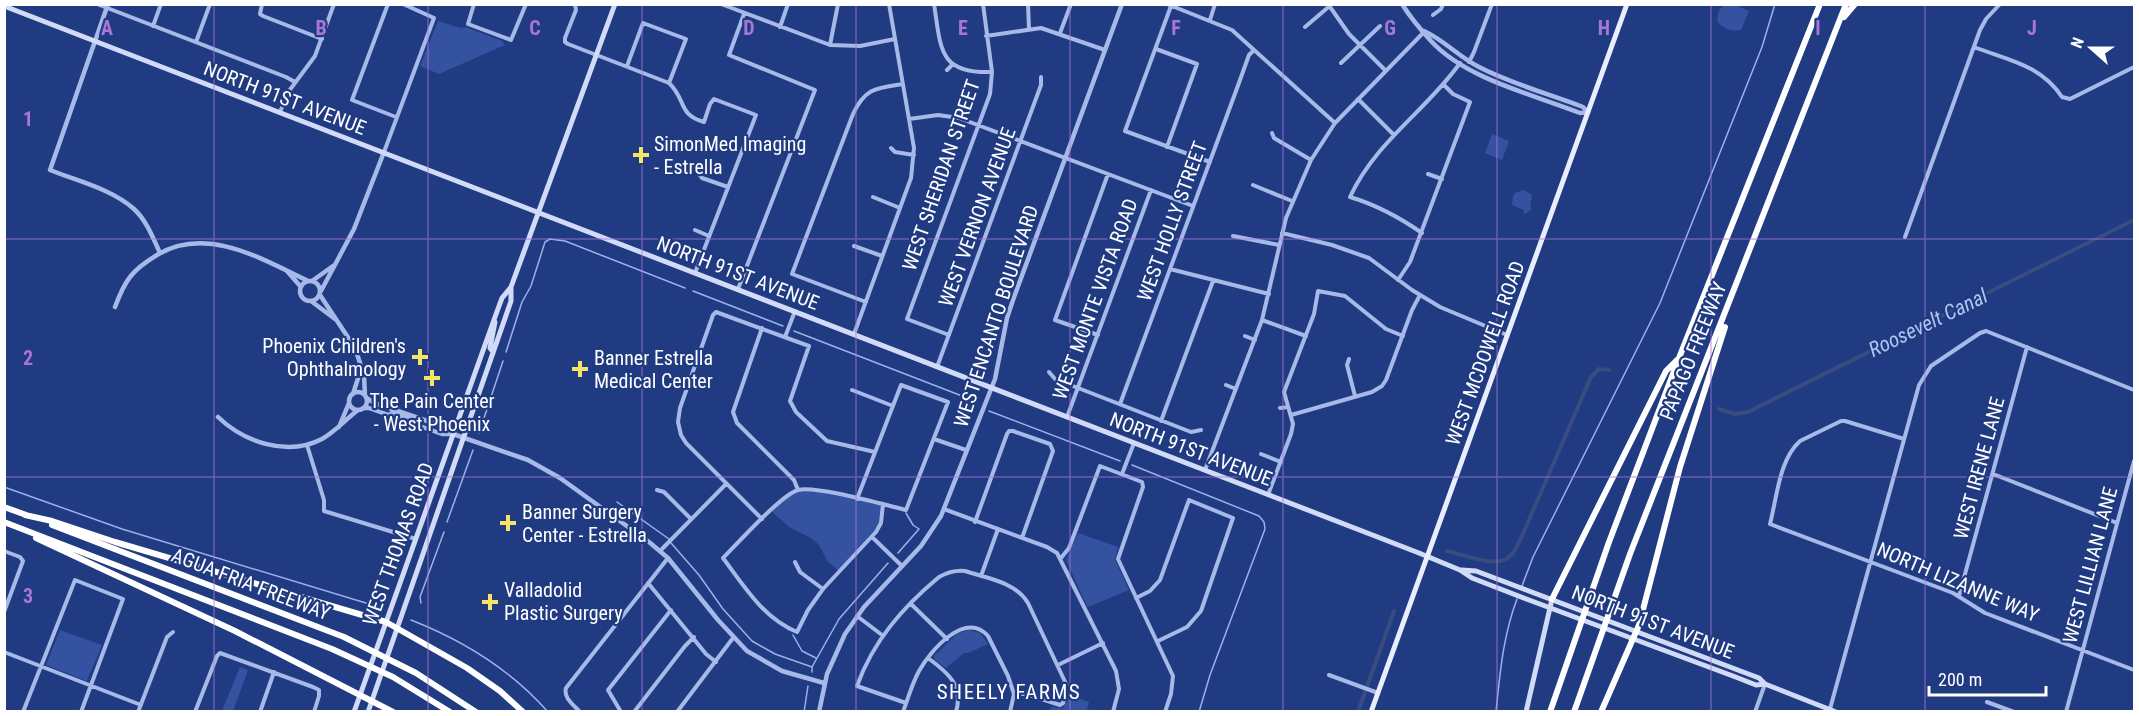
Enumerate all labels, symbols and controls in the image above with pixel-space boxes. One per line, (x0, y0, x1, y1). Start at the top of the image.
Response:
text: A (101, 16, 113, 40)
text: B (315, 16, 327, 40)
text: C (529, 16, 541, 40)
text: D (743, 16, 755, 40)
text: E (958, 16, 968, 40)
text: F (1171, 16, 1181, 40)
text: G (1384, 16, 1396, 40)
text: H (1598, 16, 1610, 40)
text: I (1815, 16, 1821, 40)
text: J (2027, 16, 2037, 40)
north arrow (2061, 18, 2121, 78)
text: N (2067, 35, 2088, 51)
street label: NORTH 91ST AVENUE (201, 56, 370, 140)
street label: WEST SHERIDAN STREET (897, 76, 985, 274)
text: 1 (23, 107, 33, 131)
street label: WEST VERNON AVENUE (933, 124, 1021, 310)
place label: SimonMed Imaging - Estrella (654, 132, 806, 179)
street label: WEST HOLLY STREET (1132, 138, 1212, 304)
marker: SimonMed Imaging - Estrella (632, 146, 650, 164)
street label: WEST MONTE VISTA ROAD (1047, 195, 1143, 403)
street label: WEST ENCANTO BOULEVARD (949, 202, 1043, 430)
street label: NORTH 91ST AVENUE (654, 231, 823, 315)
street label: WEST MCDOWELL ROAD (1441, 258, 1529, 448)
street label: PAPAGO FREEWAY (1654, 278, 1732, 424)
water label: Roosevelt Canal (1865, 284, 1992, 362)
place label: Phoenix Children's Ophthalmology (262, 334, 406, 381)
text: 2 (23, 346, 33, 370)
place label: Banner Estrella Medical Center (594, 346, 713, 393)
marker: Phoenix Children's Ophthalmology (411, 348, 429, 366)
marker: Banner Estrella Medical Center (571, 360, 589, 378)
marker: The Pain Center - West Phoenix (423, 369, 441, 387)
place label: The Pain Center - West Phoenix (369, 389, 495, 436)
street label: WEST IRENE LANE (1948, 394, 2010, 542)
street label: NORTH 91ST AVENUE (1107, 407, 1276, 491)
street label: WEST THOMAS ROAD (357, 459, 439, 629)
street label: WEST LILLIAN LANE (2058, 484, 2122, 646)
place label: Banner Surgery Center - Estrella (522, 500, 647, 547)
marker: Banner Surgery Center - Estrella (499, 514, 517, 532)
street label: NORTH LIZANNE WAY (1873, 537, 2043, 627)
street label: AGUA FRIA FREEWAY (168, 543, 334, 625)
place label: Valladolid Plastic Surgery (504, 578, 623, 625)
street label: NORTH 91ST AVENUE (1569, 580, 1738, 664)
text: 3 (23, 584, 33, 608)
marker: Valladolid Plastic Surgery (481, 593, 499, 611)
scale bar (1929, 659, 2046, 697)
text: 200 m (1938, 669, 1982, 690)
district label: SHEELY FARMS (937, 680, 1081, 704)

